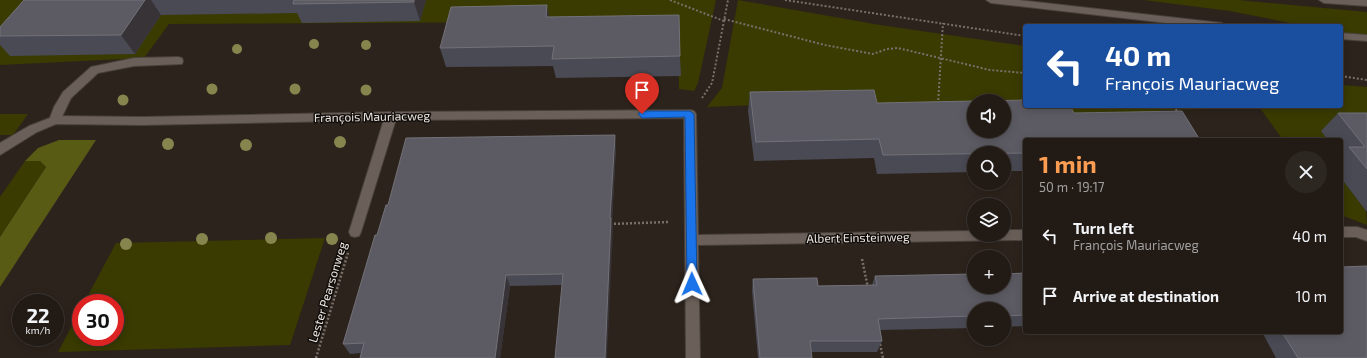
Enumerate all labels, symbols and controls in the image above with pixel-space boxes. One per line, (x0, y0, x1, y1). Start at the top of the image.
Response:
text: 40 m (1105, 38, 1171, 72)
icon: left (1039, 40, 1091, 92)
text: François Mauriacweg (1105, 72, 1279, 94)
pin (625, 73, 659, 114)
icon: arrive (631, 79, 653, 101)
map controls (967, 94, 1011, 346)
button: sound (967, 94, 1011, 138)
street label: François Mauriacweg (314, 108, 431, 125)
button: search (967, 146, 1011, 190)
text: 1 min (1039, 149, 1097, 178)
button: close (1285, 151, 1327, 193)
text: 50 m · 19:17 (1039, 179, 1104, 195)
button: layers (967, 198, 1011, 242)
text: Turn left (1073, 219, 1134, 237)
icon: left (1039, 225, 1061, 247)
text: 40 m (1292, 227, 1327, 245)
street label: Albert Einsteinweg (806, 229, 910, 245)
text: François Mauriacweg (1073, 237, 1199, 253)
street label: Lester Pearsonweg (305, 240, 349, 344)
button: + (967, 250, 1011, 294)
position arrow (671, 263, 713, 305)
icon: arrive (1039, 285, 1061, 307)
text: Arrive at destination (1073, 287, 1219, 305)
text: 10 m (1295, 287, 1327, 305)
speed limit sign: 30 (72, 294, 124, 346)
button: − (967, 302, 1011, 346)
text: 22 (26, 303, 50, 327)
text: km/h (26, 324, 50, 336)

